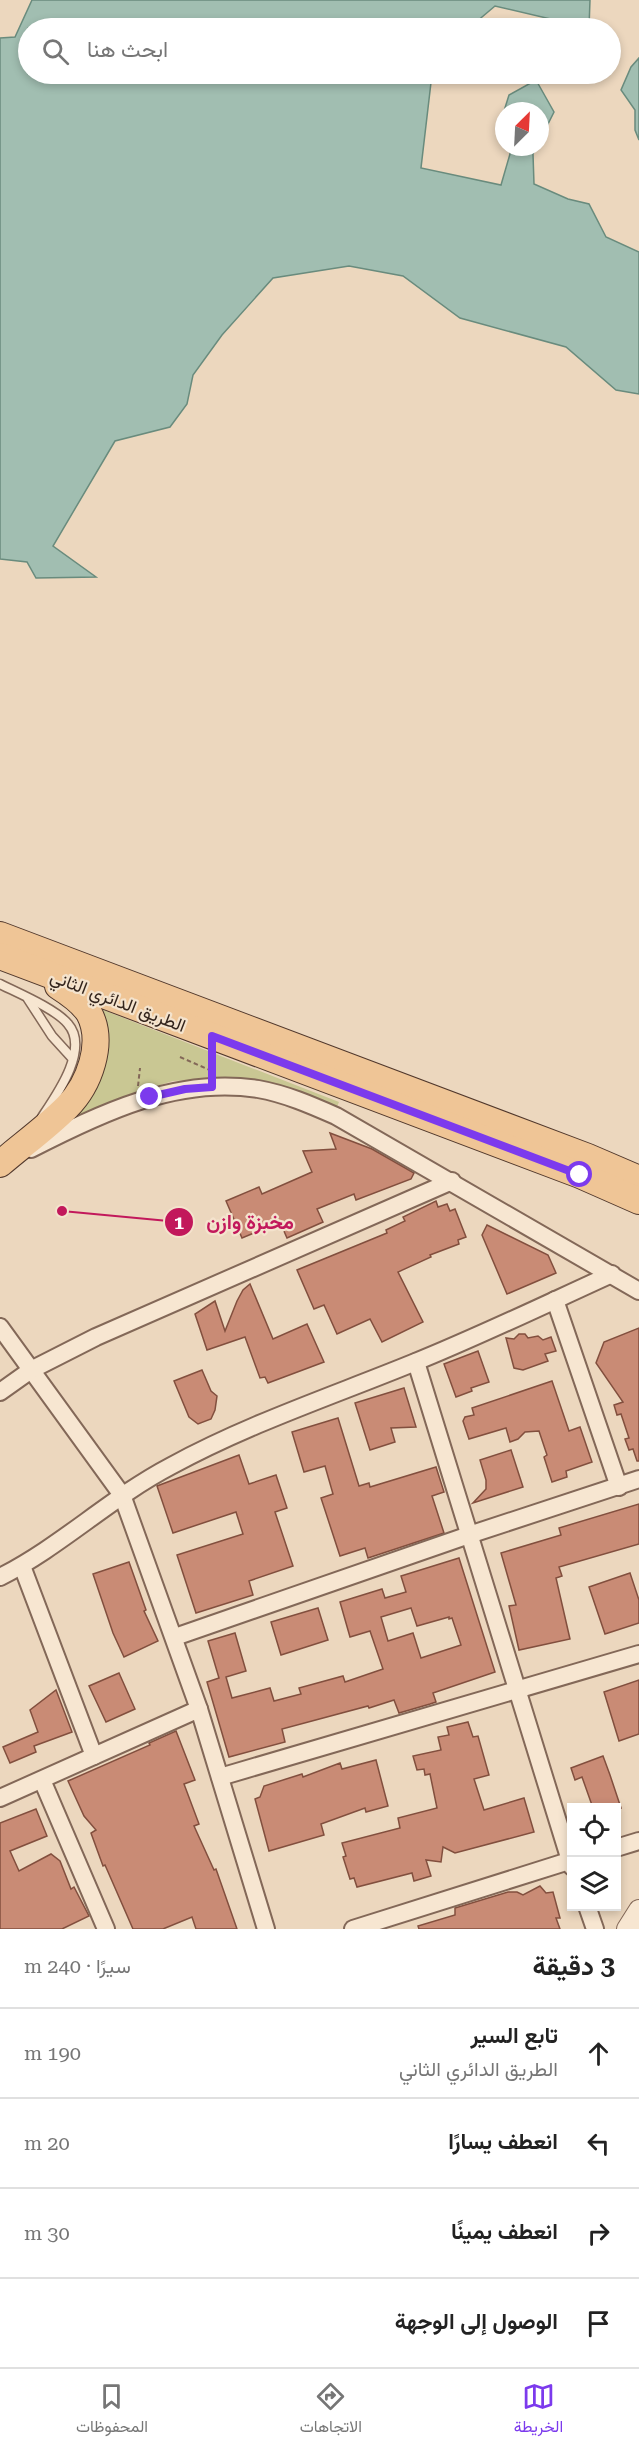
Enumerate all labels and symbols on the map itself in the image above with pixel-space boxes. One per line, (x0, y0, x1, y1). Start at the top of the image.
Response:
north arrow (495, 102, 549, 156)
street label: الطريق الدائري الثاني (46, 965, 189, 1041)
route end (136, 1083, 162, 1109)
route start (566, 1161, 592, 1187)
callout: مخبزة وازن (164, 1203, 305, 1241)
text: مخبزة وازن (206, 1210, 294, 1235)
text: 1 (174, 1212, 184, 1233)

